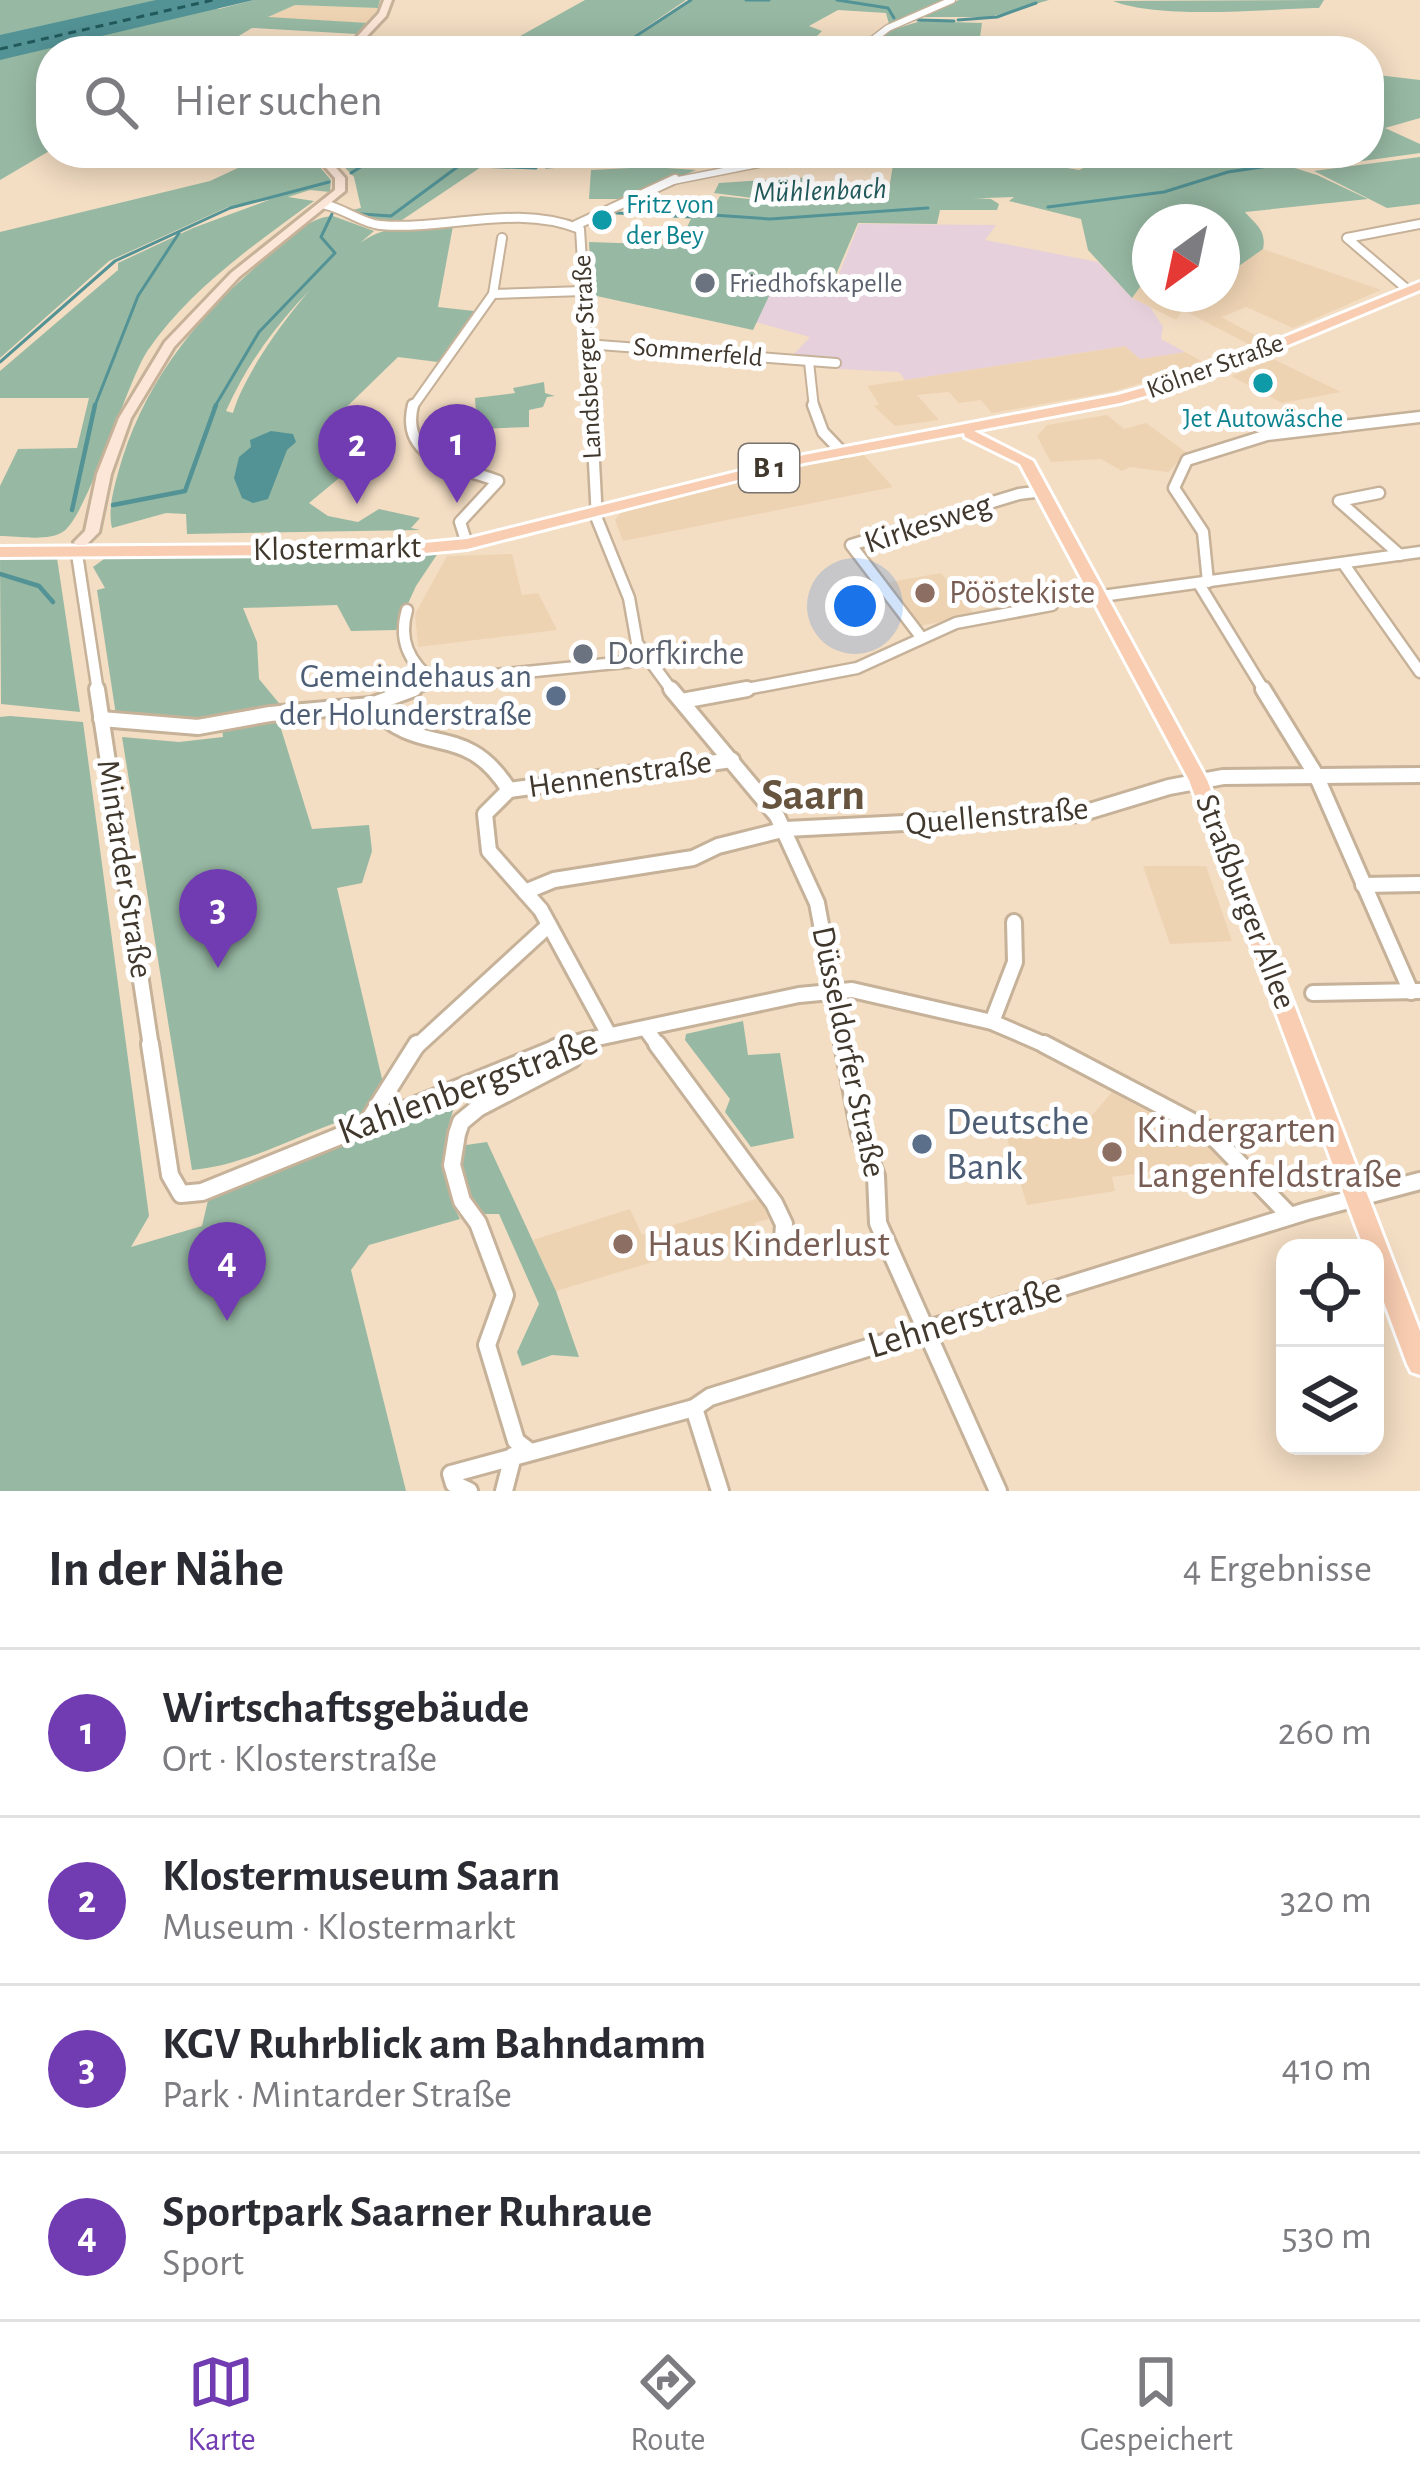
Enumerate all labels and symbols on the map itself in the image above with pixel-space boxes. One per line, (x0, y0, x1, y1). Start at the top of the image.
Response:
water label: Mühlenbach (753, 174, 887, 208)
place label: Fritz von der Bey (626, 191, 714, 250)
north arrow (1132, 204, 1240, 312)
marker: Fritz von der Bey (589, 207, 615, 233)
street label: Landsberger Straße (568, 254, 606, 460)
marker: Friedhofskapelle (692, 270, 718, 296)
place label: Friedhofskapelle (729, 270, 903, 297)
street label: Kölner Straße (1143, 329, 1287, 403)
street label: Sommerfeld (632, 333, 764, 371)
marker: Jet Autowäsche (1250, 370, 1276, 396)
pin: 1 (418, 404, 496, 503)
pin: 2 (318, 405, 396, 504)
place label: Jet Autowäsche (1183, 405, 1343, 432)
road number: B 1 (739, 444, 799, 492)
street label: Kirkesweg (860, 488, 996, 560)
street label: Klostermarkt (253, 531, 422, 567)
your location (825, 576, 885, 636)
place label: Pööstekiste (949, 577, 1095, 610)
marker: Pööstekiste (912, 580, 938, 606)
place label: Dorfkirche (607, 638, 744, 671)
marker: Dorfkirche (570, 641, 596, 667)
place label: Gemeindehaus an der Holunderstraße (279, 661, 532, 732)
marker: Gemeindehaus an der Holunderstraße (543, 683, 569, 709)
street label: Hennenstraße (526, 746, 714, 804)
street label: Mintarder Straße (90, 757, 158, 981)
district label: Saarn (761, 773, 865, 818)
street label: Straßburger Allee (1189, 790, 1301, 1014)
street label: Quellenstraße (904, 793, 1090, 841)
pin: 3 (179, 869, 257, 968)
street label: Düsseldorfer Straße (805, 924, 891, 1180)
street label: Kahlenbergstraße (333, 1022, 603, 1152)
place label: Deutsche Bank (946, 1103, 1089, 1187)
place label: Kindergarten Langenfeldstraße (1136, 1111, 1402, 1195)
marker: Deutsche Bank (909, 1131, 935, 1157)
marker: Kindergarten Langenfeldstraße (1099, 1139, 1125, 1165)
pin: 4 (188, 1222, 266, 1321)
place label: Haus Kinderlust (647, 1225, 890, 1264)
marker: Haus Kinderlust (610, 1231, 636, 1257)
street label: Lehnerstraße (863, 1270, 1067, 1366)

